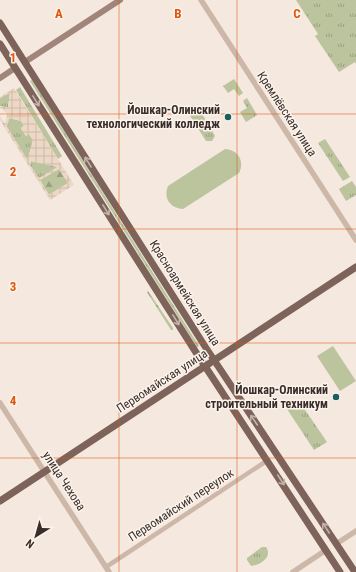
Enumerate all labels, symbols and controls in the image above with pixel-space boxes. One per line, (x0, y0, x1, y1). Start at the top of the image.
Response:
text: A (55, 6, 63, 21)
text: B (174, 6, 182, 21)
text: C (293, 6, 301, 21)
text: 1 (10, 50, 16, 65)
street label: Кремлёвская улица (254, 69, 320, 159)
one-way arrow (32, 95, 40, 106)
place label: Йошкар-Олинский технологический колледж (86, 102, 220, 131)
marker: Йошкар-Олинский технологический колледж (223, 112, 233, 122)
one-way arrow (84, 157, 92, 168)
text: 2 (10, 164, 17, 179)
one-way arrow (102, 204, 110, 215)
street label: Красноармейская улица (147, 238, 223, 349)
text: 3 (10, 279, 16, 294)
one-way arrow (172, 314, 180, 326)
street label: Первомайская улица (114, 346, 210, 416)
place label: Йошкар-Олинский строительный техникум (205, 382, 328, 411)
marker: Йошкар-Олинский строительный техникум (331, 392, 341, 402)
text: 4 (10, 393, 17, 408)
one-way arrow (250, 414, 258, 425)
street label: улица Чехова (40, 449, 88, 513)
street label: Первомайский переулок (126, 466, 237, 544)
one-way arrow (277, 475, 285, 486)
north arrow (16, 516, 56, 556)
one-way arrow (322, 523, 330, 534)
text: N (23, 536, 37, 551)

